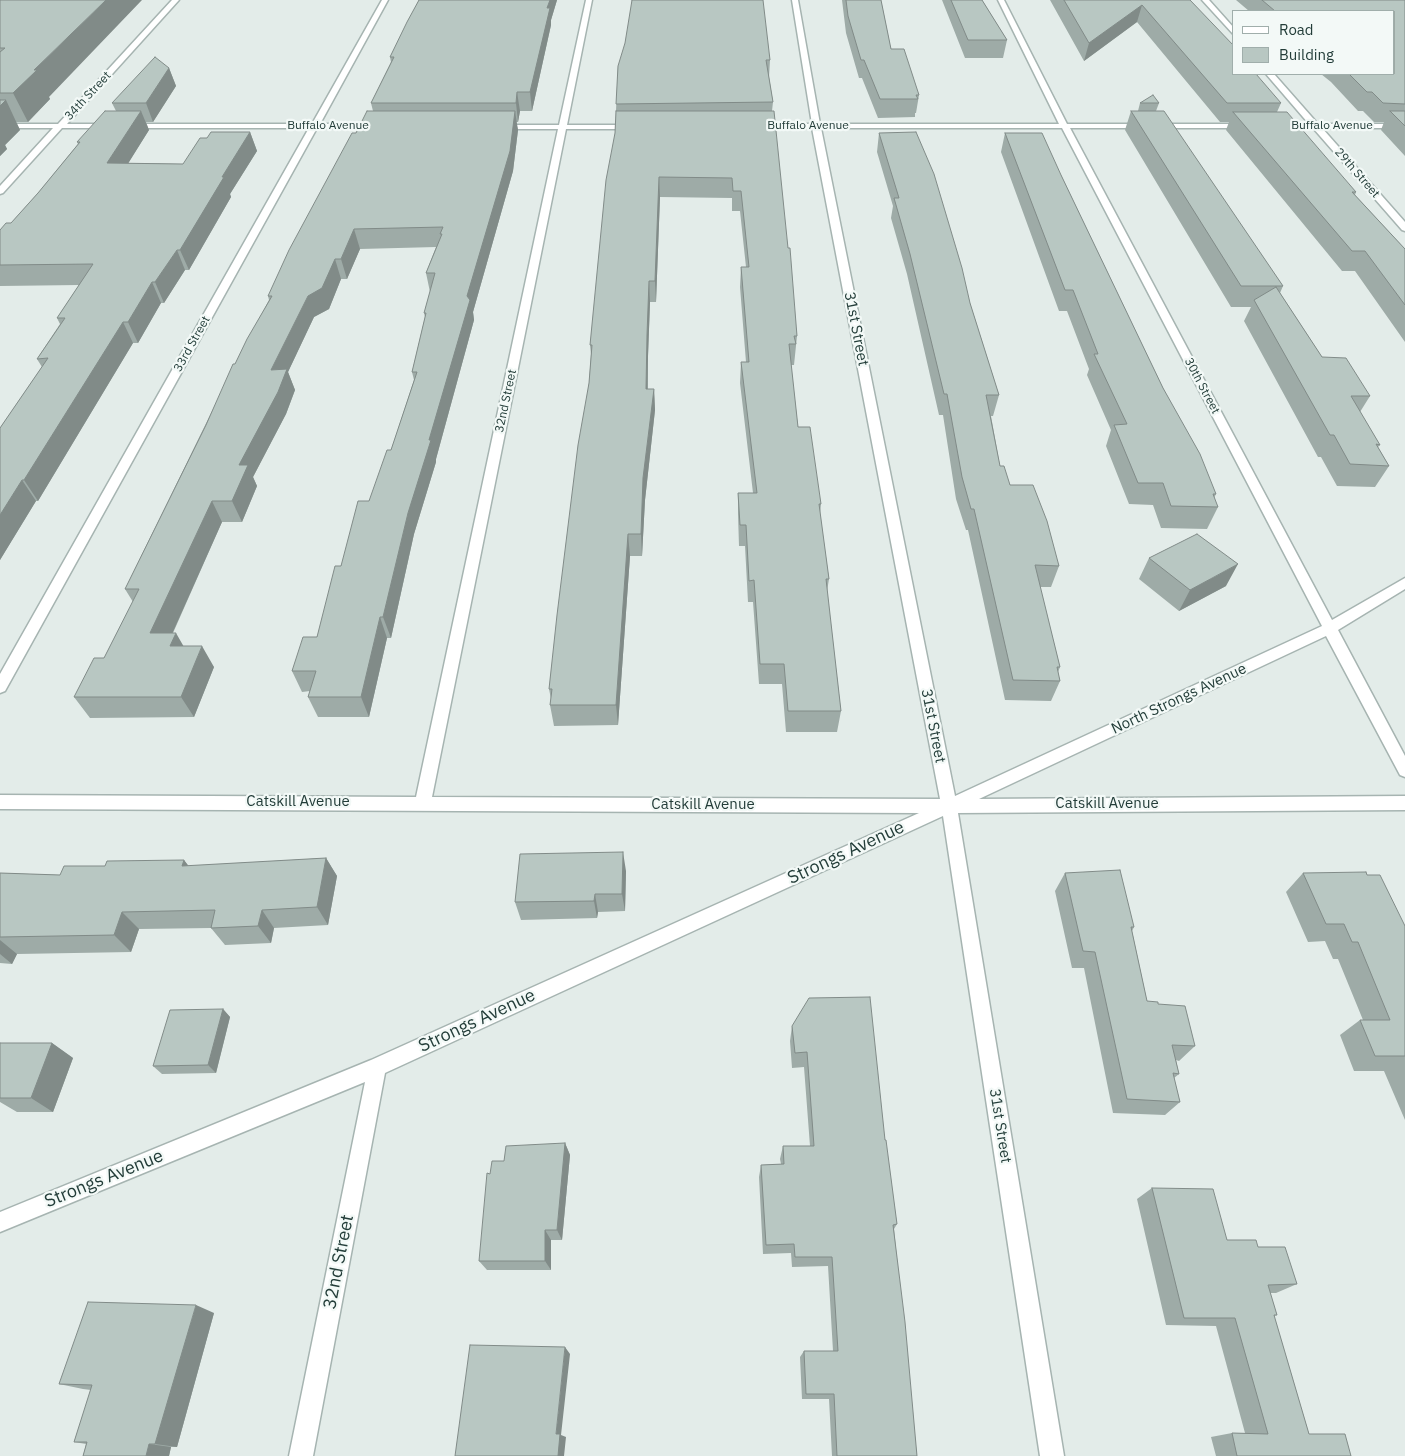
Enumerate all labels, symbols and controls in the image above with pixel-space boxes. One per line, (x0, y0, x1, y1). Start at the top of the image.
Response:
legend (1232, 10, 1395, 75)
text: Road (1279, 20, 1314, 39)
text: Building (1279, 45, 1334, 64)
street label: 34th Street (62, 69, 114, 123)
street label: Buffalo Avenue (287, 119, 369, 133)
street label: Buffalo Avenue (767, 119, 849, 133)
street label: Buffalo Avenue (1291, 119, 1373, 133)
street label: 29th Street (1331, 145, 1383, 201)
street label: 31st Street (840, 290, 872, 368)
street label: 33rd Street (171, 314, 213, 374)
street label: 30th Street (1181, 356, 1223, 416)
street label: 32nd Street (492, 368, 520, 434)
street label: North Strongs Avenue (1109, 660, 1249, 738)
street label: 31st Street (917, 687, 949, 765)
street label: Catskill Avenue (246, 793, 350, 811)
street label: Catskill Avenue (1055, 795, 1159, 813)
street label: Catskill Avenue (651, 796, 755, 814)
street label: Strongs Avenue (784, 817, 908, 889)
street label: Strongs Avenue (415, 985, 539, 1057)
street label: 31st Street (985, 1087, 1015, 1165)
street label: Strongs Avenue (41, 1145, 167, 1213)
street label: 32nd Street (319, 1213, 359, 1311)

